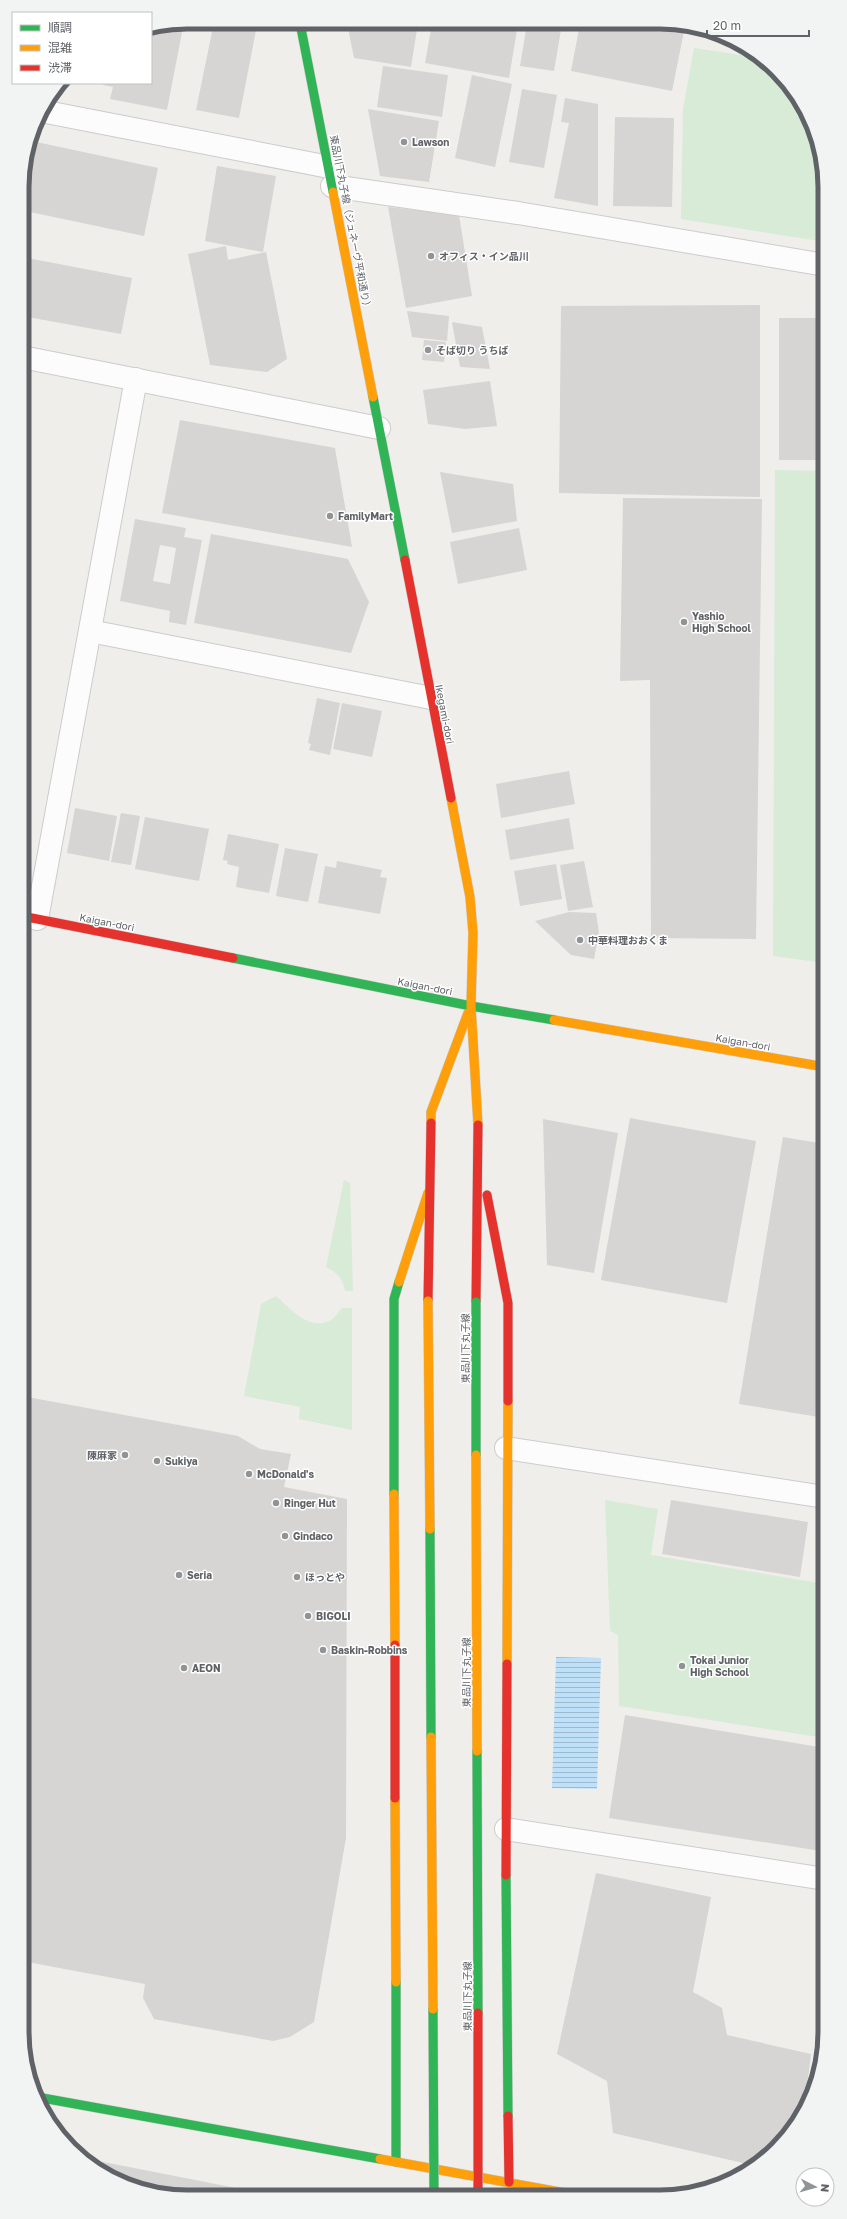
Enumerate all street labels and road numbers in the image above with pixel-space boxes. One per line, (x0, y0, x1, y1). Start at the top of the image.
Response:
street label: 東品川下丸子線（ジュネーヴ平和通り） (328, 134, 374, 312)
street label: Ikegami-dori (433, 683, 457, 745)
street label: Kaigan-dori (79, 911, 135, 933)
street label: Kaigan-dori (397, 975, 453, 997)
street label: Kaigan-dori (715, 1031, 771, 1053)
street label: 東品川下丸子線 (459, 1313, 471, 1383)
street label: 東品川下丸子線 (460, 1637, 472, 1707)
street label: 東品川下丸子線 (461, 1961, 473, 2031)

